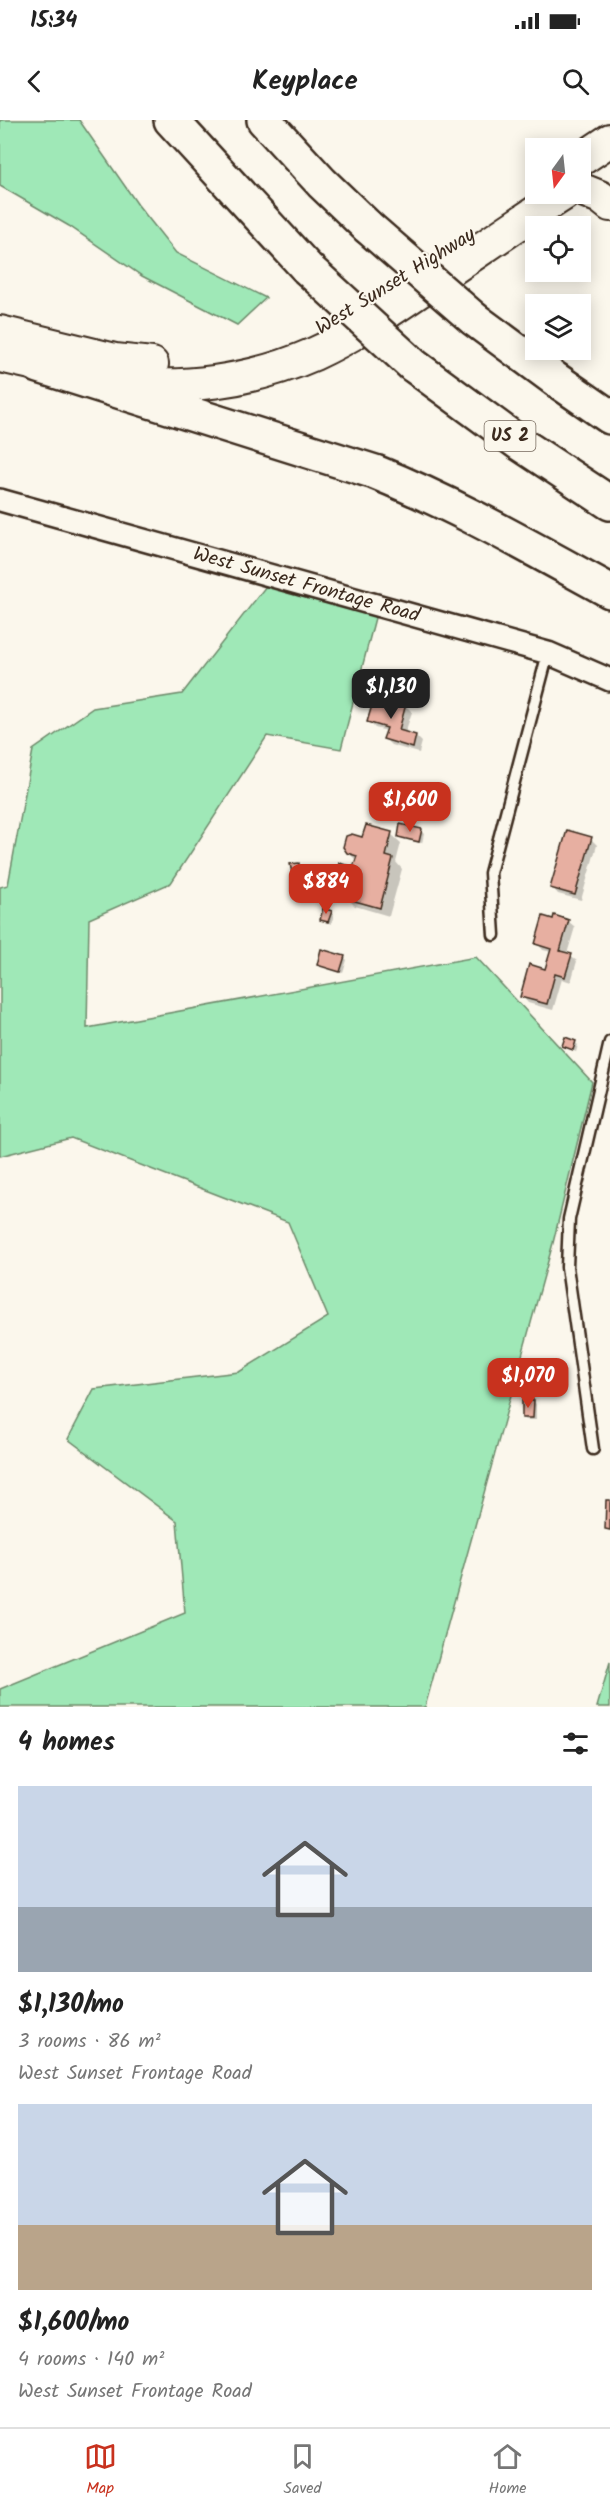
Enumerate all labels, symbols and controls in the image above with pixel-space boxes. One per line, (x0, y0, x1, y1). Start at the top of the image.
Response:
text: 15:34 (30, 4, 77, 39)
text: Keyplace (252, 60, 358, 103)
icon: back (18, 65, 51, 98)
icon: search (559, 65, 592, 98)
north arrow (525, 138, 591, 204)
map controls (525, 138, 591, 360)
button: locate (525, 216, 591, 282)
street label: West Sunset Highway (310, 219, 483, 344)
button: layers (525, 294, 591, 360)
road number: US 2 (484, 421, 536, 451)
street label: West Sunset Frontage Road (189, 539, 424, 633)
pin: $1,130 (342, 669, 440, 720)
text: $1,130 (366, 672, 416, 704)
pin: $1,600 (361, 782, 459, 833)
text: $1,600 (383, 785, 437, 817)
pin: $884 (290, 864, 362, 915)
text: $884 (303, 867, 349, 899)
pin: $1,070 (479, 1358, 577, 1409)
text: $1,070 (501, 1361, 555, 1393)
text: 4 homes (18, 1722, 115, 1764)
icon: filters (559, 1727, 592, 1760)
icon: home (251, 1825, 359, 1933)
text: $1,130/mo (18, 1984, 124, 2026)
text: 3 rooms · 86 m² (18, 2026, 161, 2058)
text: West Sunset Frontage Road (18, 2058, 252, 2090)
icon: home (251, 2143, 359, 2251)
text: $1,600/mo (18, 2302, 129, 2344)
text: 4 rooms · 140 m² (18, 2344, 164, 2376)
text: West Sunset Frontage Road (18, 2376, 252, 2408)
tab: Map (84, 2440, 117, 2501)
tab: Saved (284, 2440, 322, 2501)
tab: Home (489, 2440, 526, 2501)

